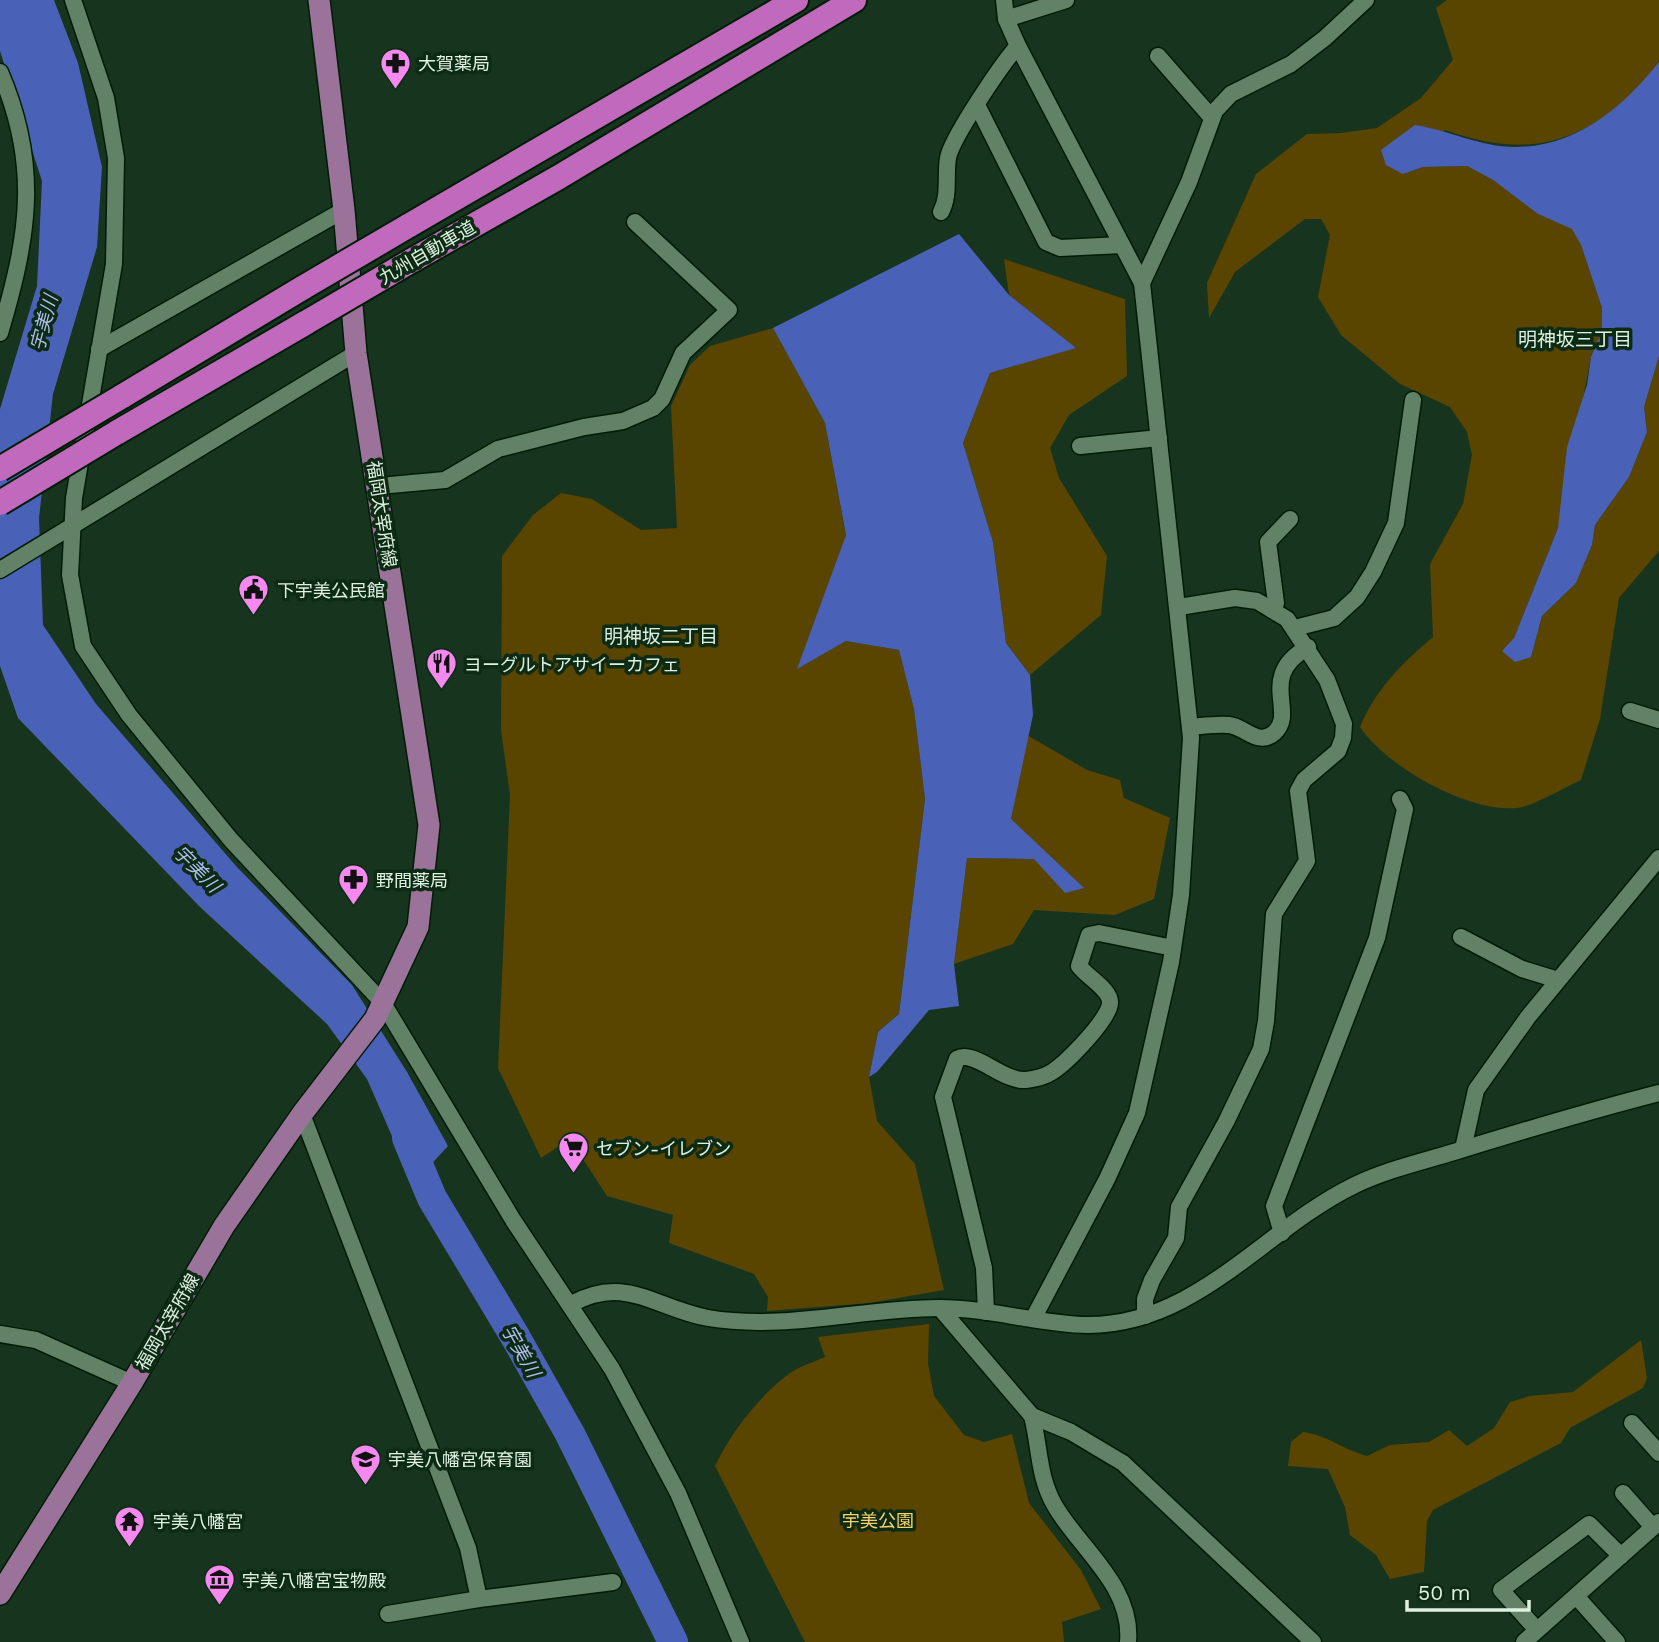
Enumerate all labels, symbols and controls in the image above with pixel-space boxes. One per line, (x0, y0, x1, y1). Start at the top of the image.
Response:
pharmacy icon: 大賀薬局 (378, 46, 412, 90)
place label: 大賀薬局 (418, 53, 490, 74)
street label: 九州自動車道 (375, 216, 479, 288)
water label: 宇美川 (26, 291, 63, 354)
district label: 明神坂三丁目 (1518, 328, 1632, 351)
street label: 福岡太宰府線 (363, 459, 401, 569)
public building icon: 下宇美公民館 (237, 573, 271, 617)
place label: 下宇美公民館 (277, 580, 385, 601)
district label: 明神坂二丁目 (604, 625, 718, 648)
restaurant icon: ヨーグルトアサイーカフェ (424, 647, 458, 691)
place label: ヨーグルトアサイーカフェ (464, 654, 680, 675)
water label: 宇美川 (169, 841, 227, 899)
pharmacy icon: 野間薬局 (336, 863, 370, 907)
place label: 野間薬局 (376, 870, 448, 891)
supermarket icon: セブン-イレブン (556, 1131, 590, 1175)
place label: セブン-イレブン (596, 1138, 731, 1159)
street label: 福岡太宰府線 (131, 1270, 203, 1374)
water label: 宇美川 (497, 1321, 546, 1383)
school or university icon: 宇美八幡宮保育園 (348, 1442, 382, 1486)
place label: 宇美八幡宮保育園 (388, 1449, 532, 1470)
temple icon: 宇美八幡宮 (113, 1504, 147, 1548)
park label: 宇美公園 (842, 1510, 914, 1531)
place label: 宇美八幡宮 (153, 1511, 243, 1532)
museum icon: 宇美八幡宮宝物殿 (202, 1563, 236, 1607)
scale bar (1407, 1568, 1530, 1612)
place label: 宇美八幡宮宝物殿 (242, 1570, 386, 1591)
text: 50 m (1418, 1580, 1470, 1605)

